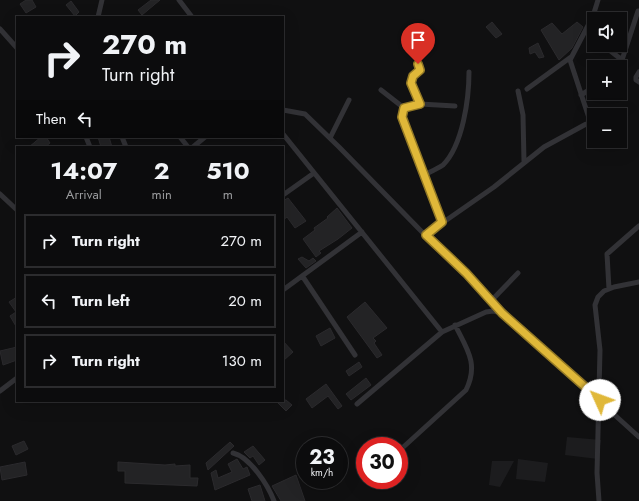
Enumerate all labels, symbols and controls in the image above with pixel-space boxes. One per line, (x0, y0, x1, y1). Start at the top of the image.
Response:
map controls (587, 12, 627, 148)
button: sound (587, 12, 627, 52)
pin (401, 23, 435, 64)
text: 270 m (102, 24, 187, 65)
icon: arrive (407, 29, 429, 51)
icon: right (36, 32, 88, 84)
button: + (587, 60, 627, 100)
text: Turn right (102, 62, 174, 88)
text: Then (36, 108, 66, 130)
icon: left (74, 108, 96, 130)
button: − (587, 108, 627, 148)
text: 14:07 (50, 153, 117, 188)
text: 2 (154, 153, 170, 188)
text: 510 (206, 153, 250, 188)
text: Arrival (66, 185, 102, 204)
text: min (152, 185, 172, 204)
text: m (223, 185, 233, 204)
icon: right (38, 230, 60, 252)
text: Turn right (72, 230, 140, 252)
text: 270 m (220, 230, 262, 252)
icon: left (38, 290, 60, 312)
text: Turn left (72, 290, 130, 312)
text: 20 m (228, 290, 262, 312)
icon: right (38, 350, 60, 372)
text: Turn right (72, 350, 140, 372)
text: 130 m (222, 350, 262, 372)
position arrow (579, 379, 621, 421)
speed limit sign: 30 (356, 437, 408, 489)
text: 23 (309, 443, 335, 472)
text: km/h (311, 465, 333, 480)

